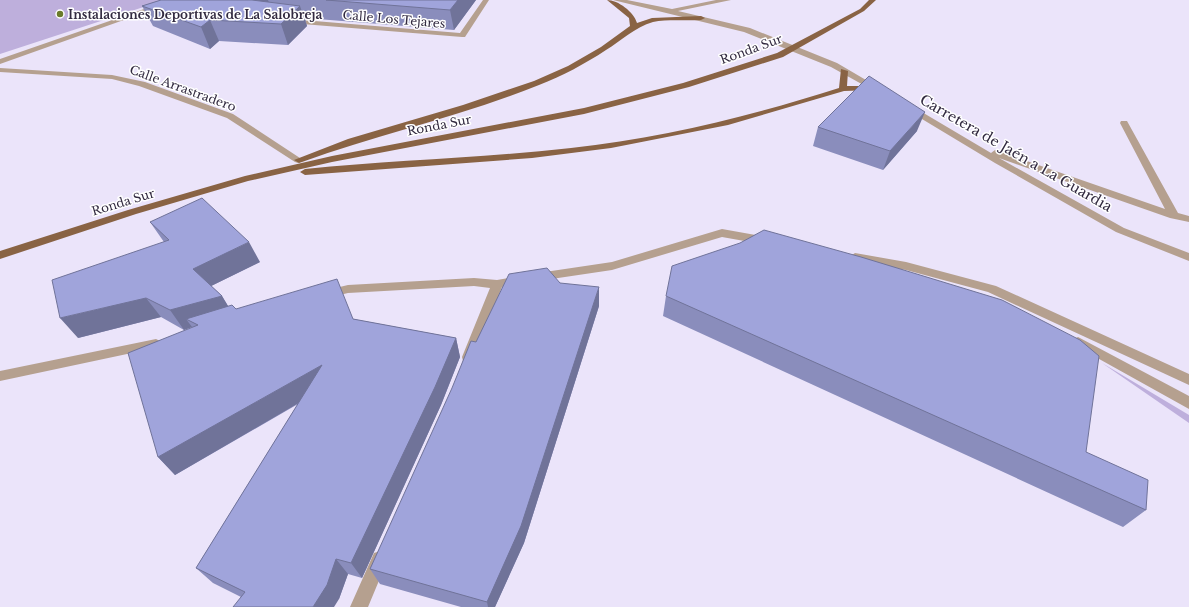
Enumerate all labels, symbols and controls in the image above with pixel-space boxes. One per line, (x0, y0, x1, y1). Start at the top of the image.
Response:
place label: Instalaciones Deportivas de La Salobreja (68, 7, 322, 22)
street label: Calle Los Tejares (342, 7, 446, 31)
marker: Instalaciones Deportivas de La Salobreja (55, 9, 65, 19)
street label: Ronda Sur (718, 31, 784, 67)
street label: Calle Arrastradero (128, 62, 238, 114)
street label: Carretera de Jaén a La Guardia (917, 90, 1116, 216)
street label: Ronda Sur (406, 111, 473, 139)
street label: Ronda Sur (90, 185, 157, 219)

